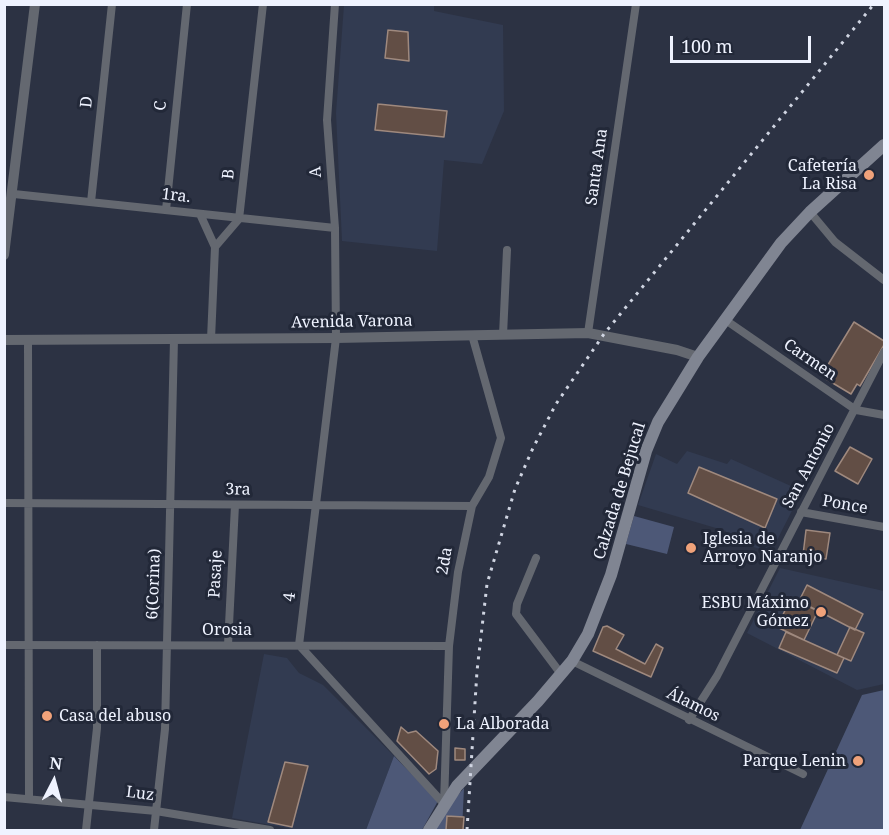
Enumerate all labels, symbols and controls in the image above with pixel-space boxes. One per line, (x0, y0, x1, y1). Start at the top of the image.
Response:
scale bar (673, 24, 814, 62)
text: 100 m (681, 34, 733, 58)
street label: D (77, 95, 97, 109)
street label: C (151, 100, 171, 112)
street label: Santa Ana (582, 127, 612, 207)
place label: Cafetería La Risa (788, 156, 857, 194)
street label: A (306, 166, 326, 178)
street label: B (219, 168, 239, 180)
marker: Cafetería La Risa (862, 168, 876, 182)
street label: 1ra. (160, 185, 192, 207)
street label: Avenida Varona (291, 311, 413, 333)
street label: Carmen (780, 335, 840, 385)
street label: Calzada de Bejucal (590, 420, 650, 562)
street label: San Antonio (779, 420, 839, 512)
street label: 3ra (225, 480, 251, 500)
street label: Ponce (821, 492, 869, 518)
place label: Iglesia de Arroyo Naranjo (703, 529, 822, 567)
marker: Iglesia de Arroyo Naranjo (684, 541, 698, 555)
street label: 2da (433, 546, 457, 576)
street label: 6(Corina) (143, 548, 165, 620)
street label: Pasaje (205, 549, 227, 599)
street label: 4 (280, 591, 300, 603)
place label: ESBU Máximo Gómez (701, 593, 809, 631)
marker: ESBU Máximo Gómez (814, 605, 828, 619)
street label: Orosia (202, 620, 252, 640)
street label: Álamos (663, 684, 723, 726)
place label: Casa del abuso (59, 706, 171, 726)
marker: Casa del abuso (40, 709, 54, 723)
place label: La Alborada (456, 714, 549, 734)
marker: La Alborada (437, 717, 451, 731)
north arrow (24, 751, 84, 811)
text: N (48, 751, 63, 775)
place label: Parque Lenin (743, 751, 846, 771)
marker: Parque Lenin (851, 754, 865, 768)
street label: Luz (125, 783, 155, 805)

